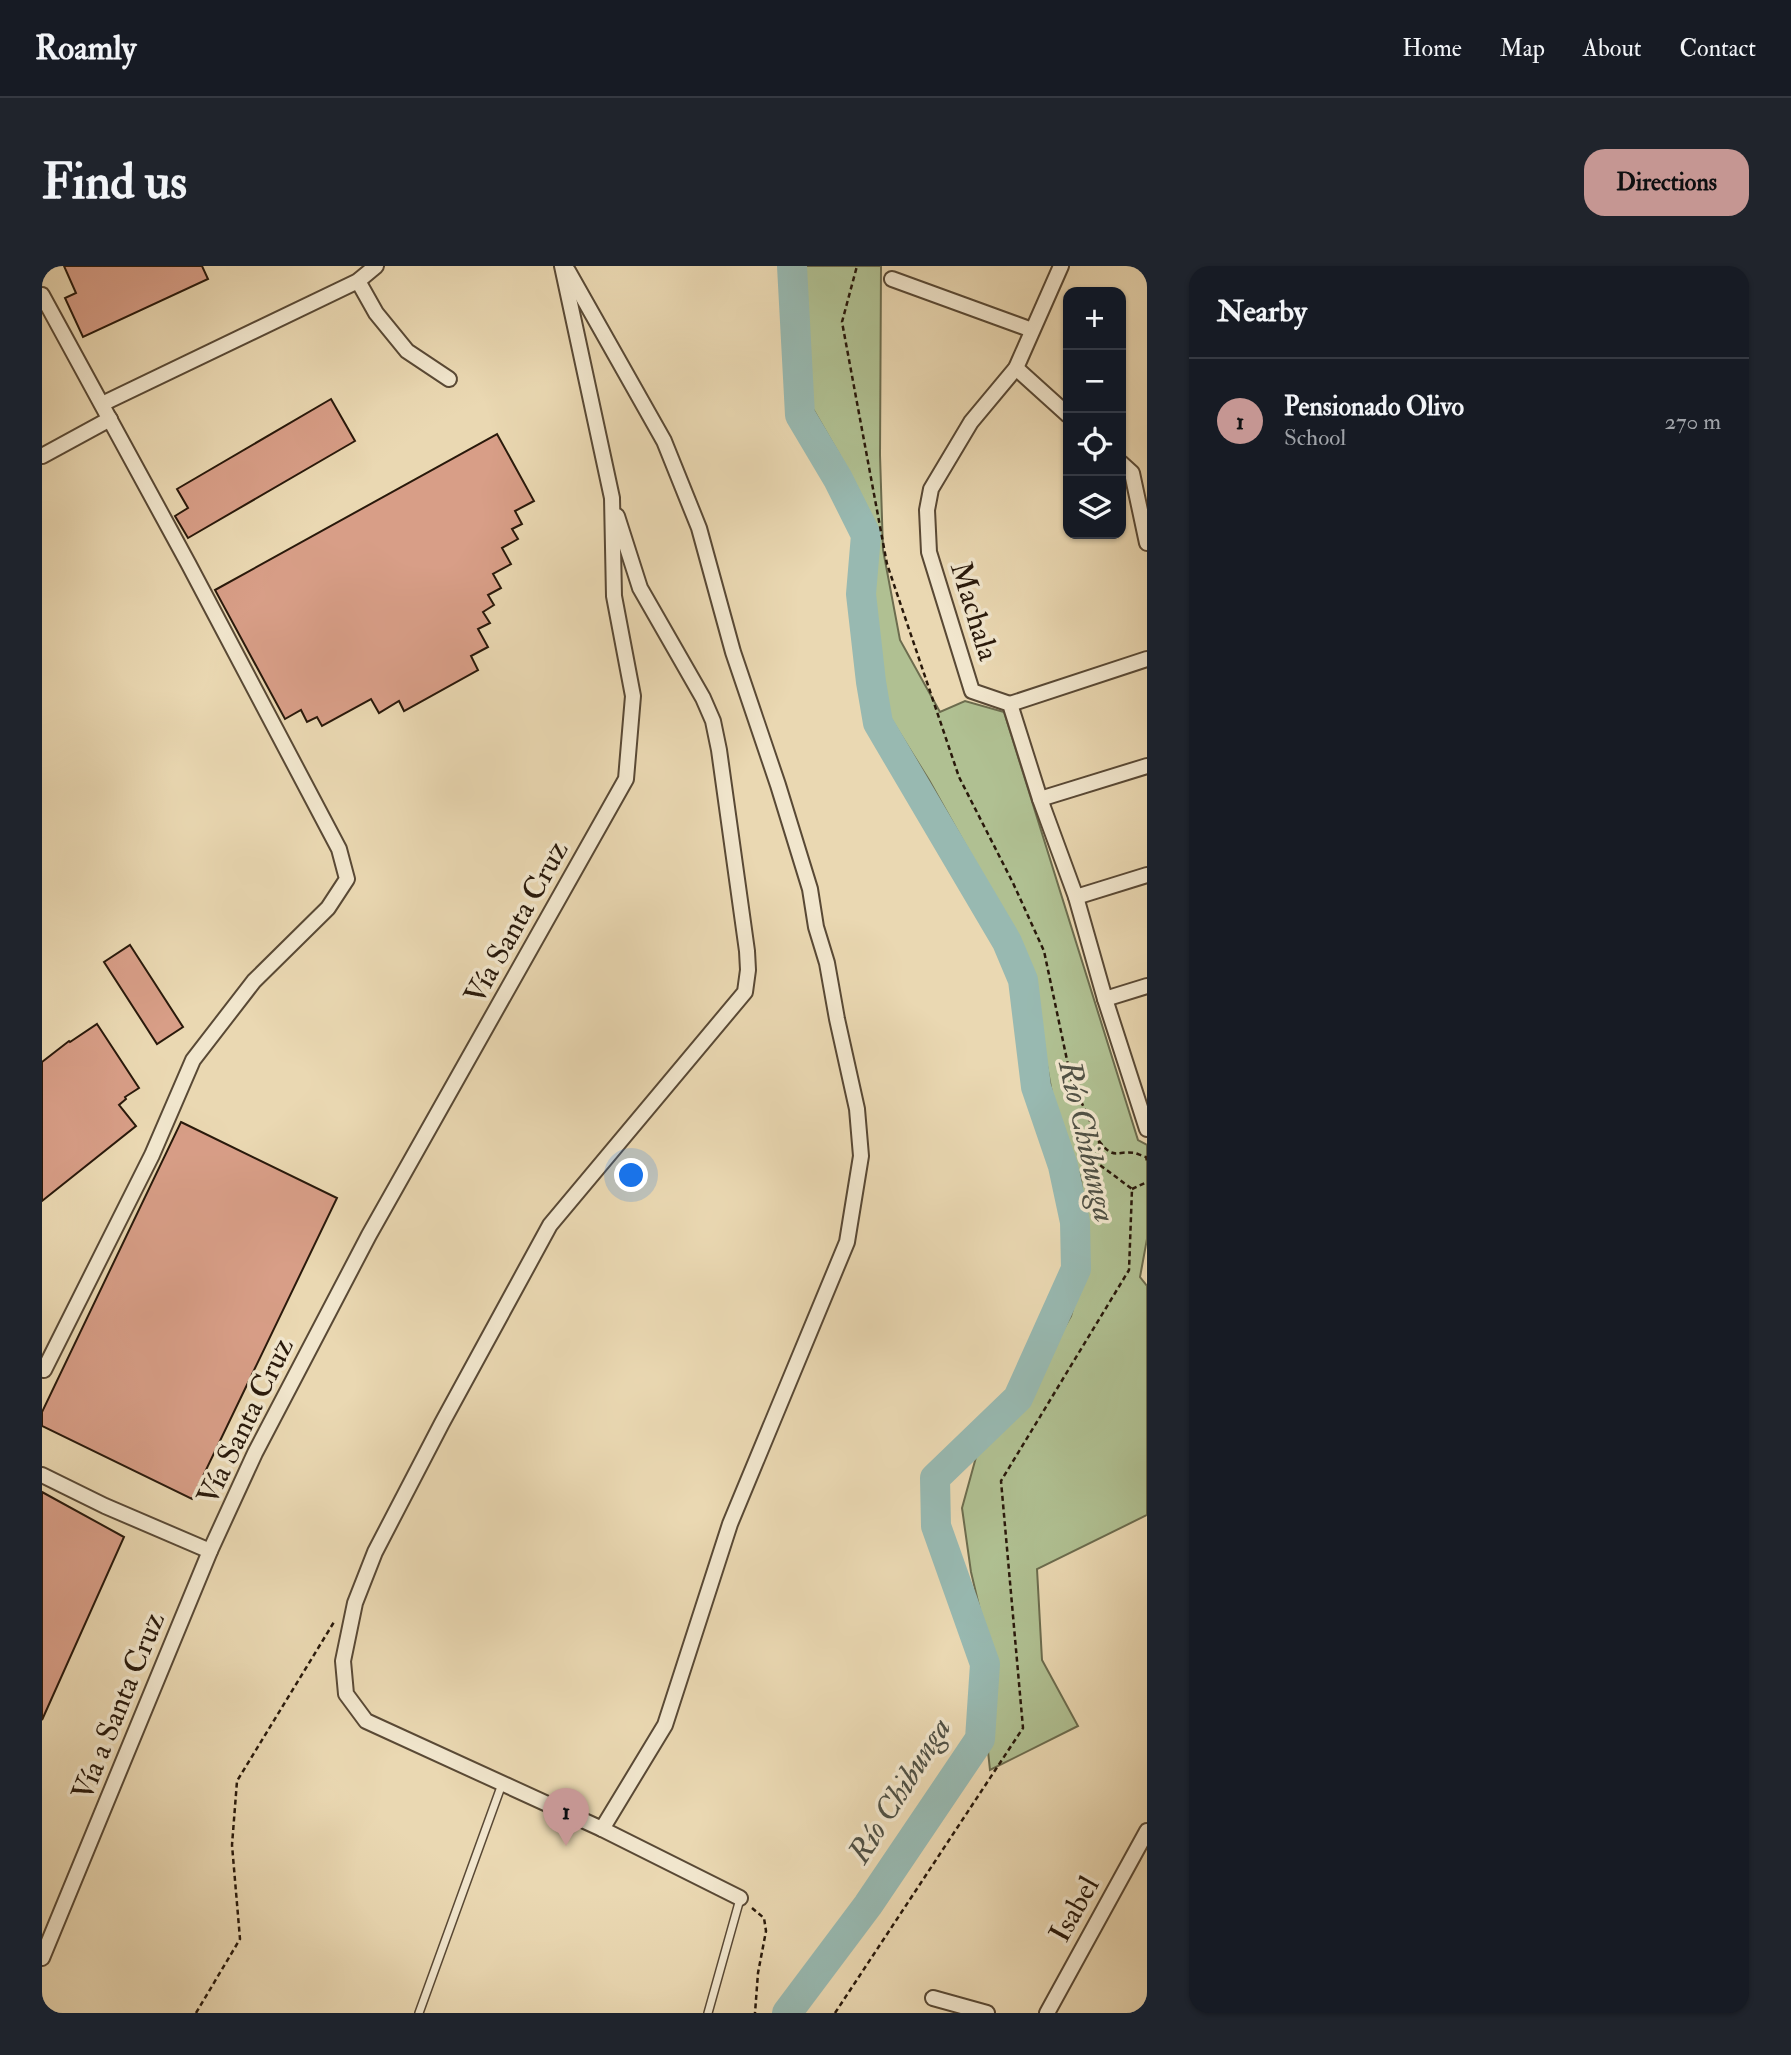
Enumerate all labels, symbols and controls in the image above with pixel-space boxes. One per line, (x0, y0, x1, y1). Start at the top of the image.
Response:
text: Roamly (35, 28, 136, 69)
text: Home (1402, 33, 1462, 64)
text: Map (1500, 33, 1545, 64)
text: About (1583, 33, 1642, 64)
text: Contact (1680, 33, 1756, 64)
button: Directions (1584, 149, 1749, 216)
text: Find us (42, 152, 187, 213)
map controls (1063, 287, 1126, 539)
button: + (1063, 287, 1126, 350)
text: Nearby (1217, 293, 1307, 330)
button: − (1063, 350, 1126, 413)
text: Pensionado Olivo (1284, 391, 1464, 423)
text: 1 (1236, 407, 1244, 436)
text: 270 m (1664, 407, 1721, 436)
button: locate (1063, 413, 1126, 476)
text: School (1284, 423, 1346, 452)
button: layers (1063, 476, 1126, 539)
street label: Machala (942, 557, 1007, 666)
street label: Vía Santa Cruz (456, 834, 577, 1010)
water label: Río Chibunga (1049, 1056, 1125, 1226)
your location (614, 1158, 648, 1192)
street label: Vía Santa Cruz (189, 1332, 302, 1511)
street label: Vía a Santa Cruz (64, 1607, 173, 1806)
water label: Río Chibunga (839, 1710, 960, 1872)
pin: 1 (543, 1788, 589, 1846)
street label: Isabel (1041, 1870, 1108, 1949)

